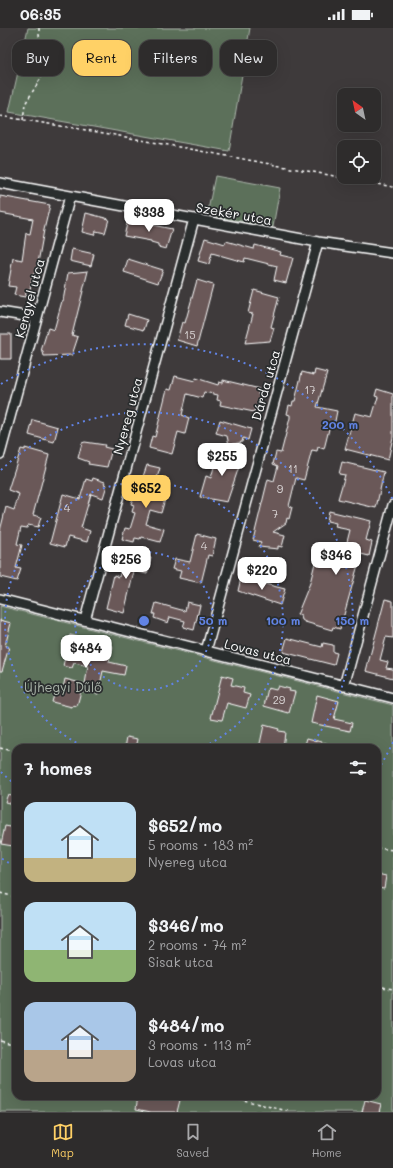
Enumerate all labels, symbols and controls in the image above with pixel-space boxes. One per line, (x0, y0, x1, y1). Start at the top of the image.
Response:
text: 06:35 (20, 4, 61, 24)
chip: Buy (12, 40, 64, 76)
chip: Rent (72, 40, 131, 76)
chip: Filters (139, 40, 212, 76)
chip: New (220, 40, 277, 76)
north arrow (337, 88, 381, 132)
map controls (337, 88, 381, 184)
button: locate (337, 140, 381, 184)
street label: Szekér utca (195, 198, 273, 228)
pin: $338 (125, 199, 173, 233)
text: $338 (133, 203, 165, 220)
street label: Kengyel utca (10, 256, 48, 340)
house number: 15 (184, 327, 196, 342)
street label: Dárda utca (247, 348, 283, 422)
street label: Nyereg utca (109, 376, 145, 456)
house number: 17 (304, 382, 316, 397)
text: 200 m (322, 416, 358, 432)
pin: $255 (198, 443, 246, 477)
text: $255 (207, 447, 237, 464)
house number: 11 (288, 461, 298, 476)
pin: $652 (122, 475, 170, 509)
text: $652 (131, 479, 161, 496)
house number: 9 (277, 481, 284, 496)
house number: 4 (64, 500, 71, 515)
house number: 7 (272, 506, 278, 521)
house number: 4 (201, 538, 208, 553)
pin: $346 (312, 542, 360, 576)
pin: $256 (102, 546, 150, 580)
text: $346 (320, 546, 352, 563)
text: $256 (111, 550, 141, 567)
pin: $220 (238, 557, 286, 591)
text: $220 (247, 561, 277, 578)
text: 50 m (199, 612, 227, 628)
text: 100 m (266, 612, 300, 628)
text: 150 m (335, 612, 369, 628)
centre of rings (137, 614, 151, 628)
street label: Lovas utca (223, 634, 293, 668)
pin: $484 (62, 635, 110, 669)
text: $484 (70, 639, 102, 656)
park label: Újhegyi Dűlő (24, 678, 102, 695)
house number: 29 (273, 692, 286, 707)
text: 7 homes (24, 757, 92, 779)
icon: filters (347, 757, 369, 779)
text: $652/mo (148, 814, 222, 836)
icon: home (56, 818, 104, 866)
text: 5 rooms · 183 m² (148, 836, 253, 853)
text: Nyereg utca (148, 853, 227, 870)
text: $346/mo (148, 914, 224, 936)
icon: home (56, 918, 104, 966)
text: 2 rooms · 74 m² (148, 936, 246, 953)
text: Sisak utca (148, 953, 213, 970)
text: $484/mo (148, 1014, 224, 1036)
icon: home (56, 1018, 104, 1066)
text: 3 rooms · 113 m² (148, 1036, 251, 1053)
text: Lovas utca (148, 1053, 217, 1070)
tab: Map (51, 1121, 74, 1160)
tab: Saved (176, 1121, 209, 1160)
tab: Home (312, 1121, 342, 1160)

